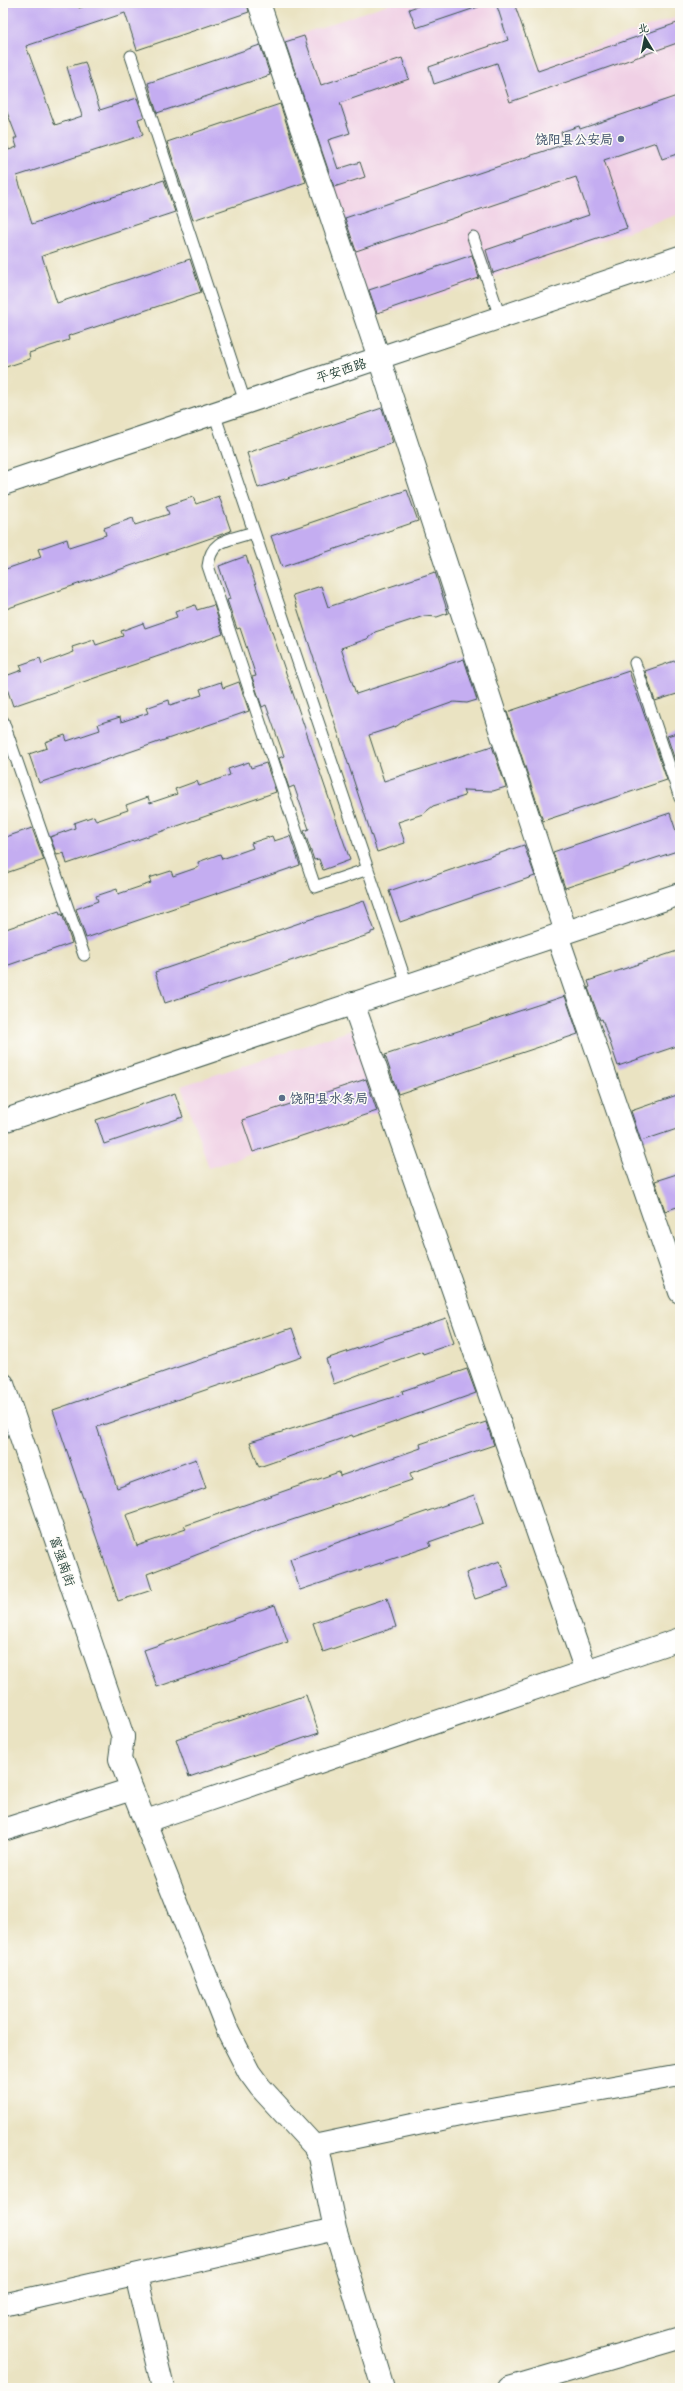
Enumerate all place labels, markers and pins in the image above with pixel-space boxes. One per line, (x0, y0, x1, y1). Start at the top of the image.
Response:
place label: 饶阳县公安局 (535, 132, 613, 151)
marker: 饶阳县公安局 (616, 134, 626, 144)
place label: 饶阳县水务局 (290, 1091, 368, 1110)
marker: 饶阳县水务局 (277, 1093, 287, 1103)

